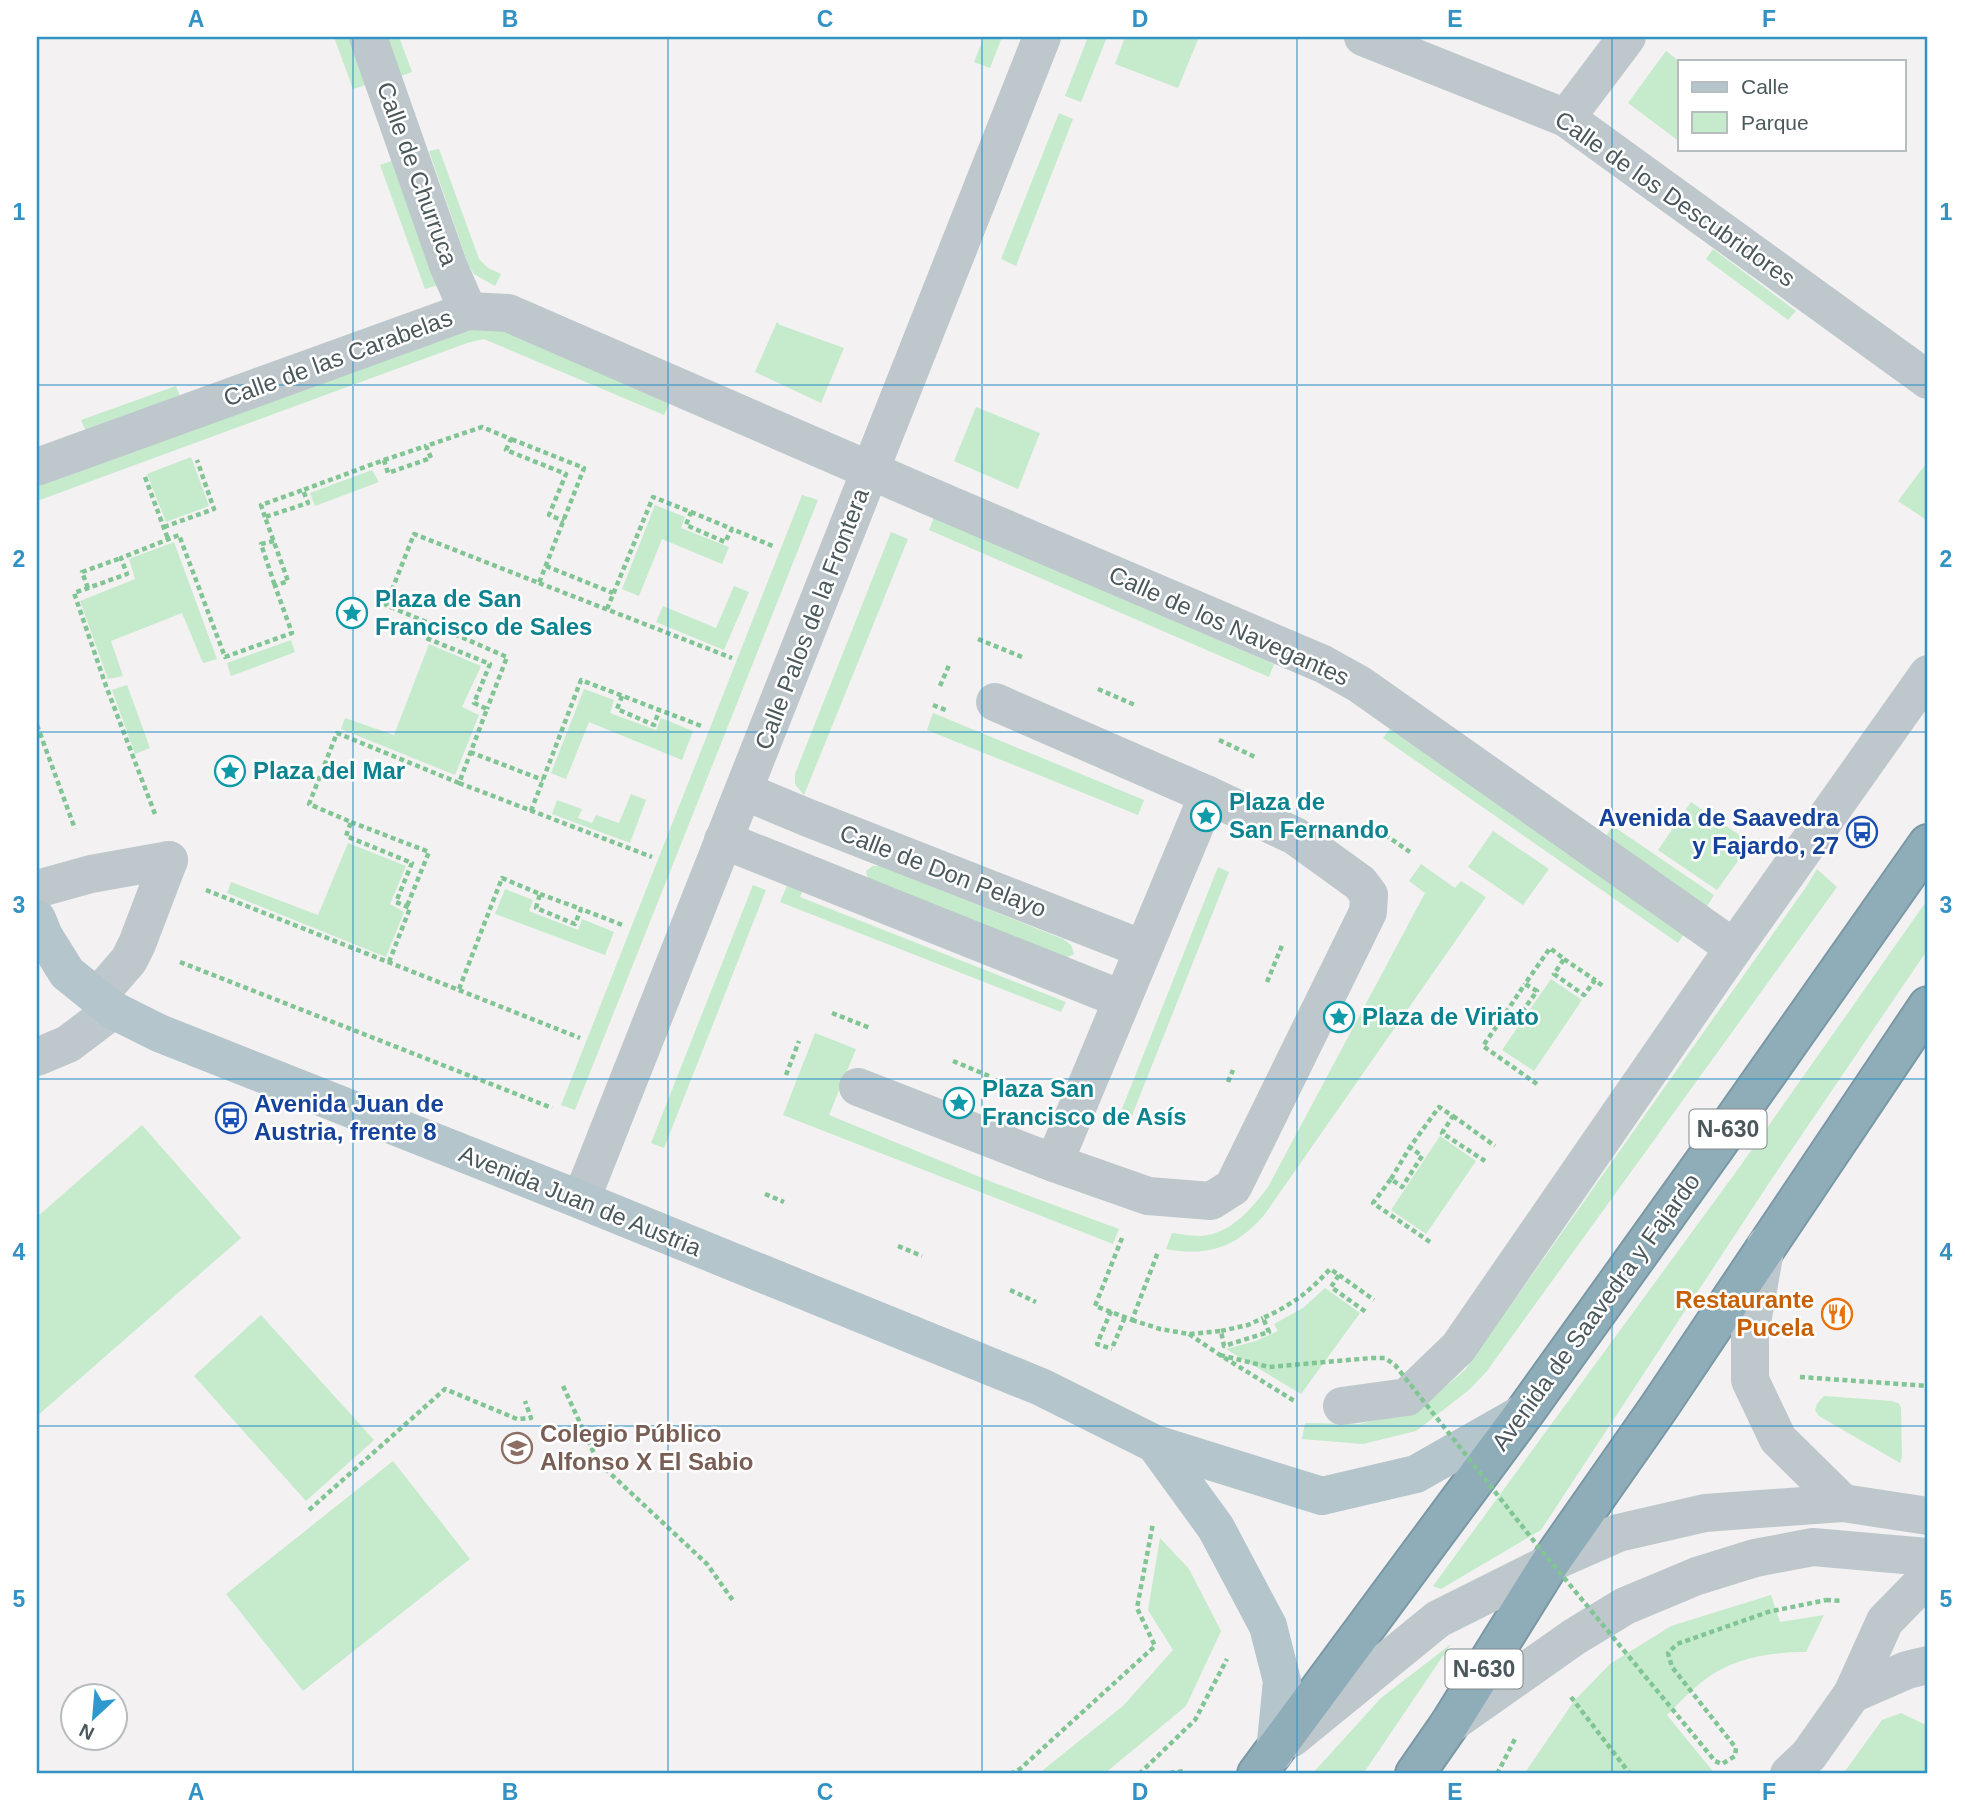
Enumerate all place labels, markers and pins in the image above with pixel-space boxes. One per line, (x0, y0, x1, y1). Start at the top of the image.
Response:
place label: Plaza de San Francisco de Sales (375, 585, 592, 640)
place icon: Plaza de San Francisco de Sales (335, 596, 369, 630)
place icon: Plaza del Mar (213, 754, 247, 788)
place label: Plaza del Mar (253, 757, 405, 784)
place label: Plaza de San Fernando (1229, 788, 1389, 843)
place icon: Plaza de San Fernando (1189, 799, 1223, 833)
place label: Avenida de Saavedra y Fajardo, 27 (1598, 804, 1840, 859)
bus stop icon: Avenida de Saavedra y Fajardo, 27 (1845, 815, 1879, 849)
place icon: Plaza de Viriato (1322, 1000, 1356, 1034)
place label: Plaza de Viriato (1362, 1003, 1539, 1030)
place label: Plaza San Francisco de Asís (982, 1075, 1187, 1130)
place icon: Plaza San Francisco de Asís (942, 1086, 976, 1120)
place label: Avenida Juan de Austria, frente 8 (254, 1090, 444, 1145)
bus stop icon: Avenida Juan de Austria, frente 8 (214, 1101, 248, 1135)
place label: Restaurante Pucela (1675, 1286, 1815, 1341)
restaurant icon: Restaurante Pucela (1820, 1297, 1854, 1331)
place label: Colegio Público Alfonso X El Sabio (540, 1420, 753, 1475)
school or university icon: Colegio Público Alfonso X El Sabio (500, 1431, 534, 1465)

